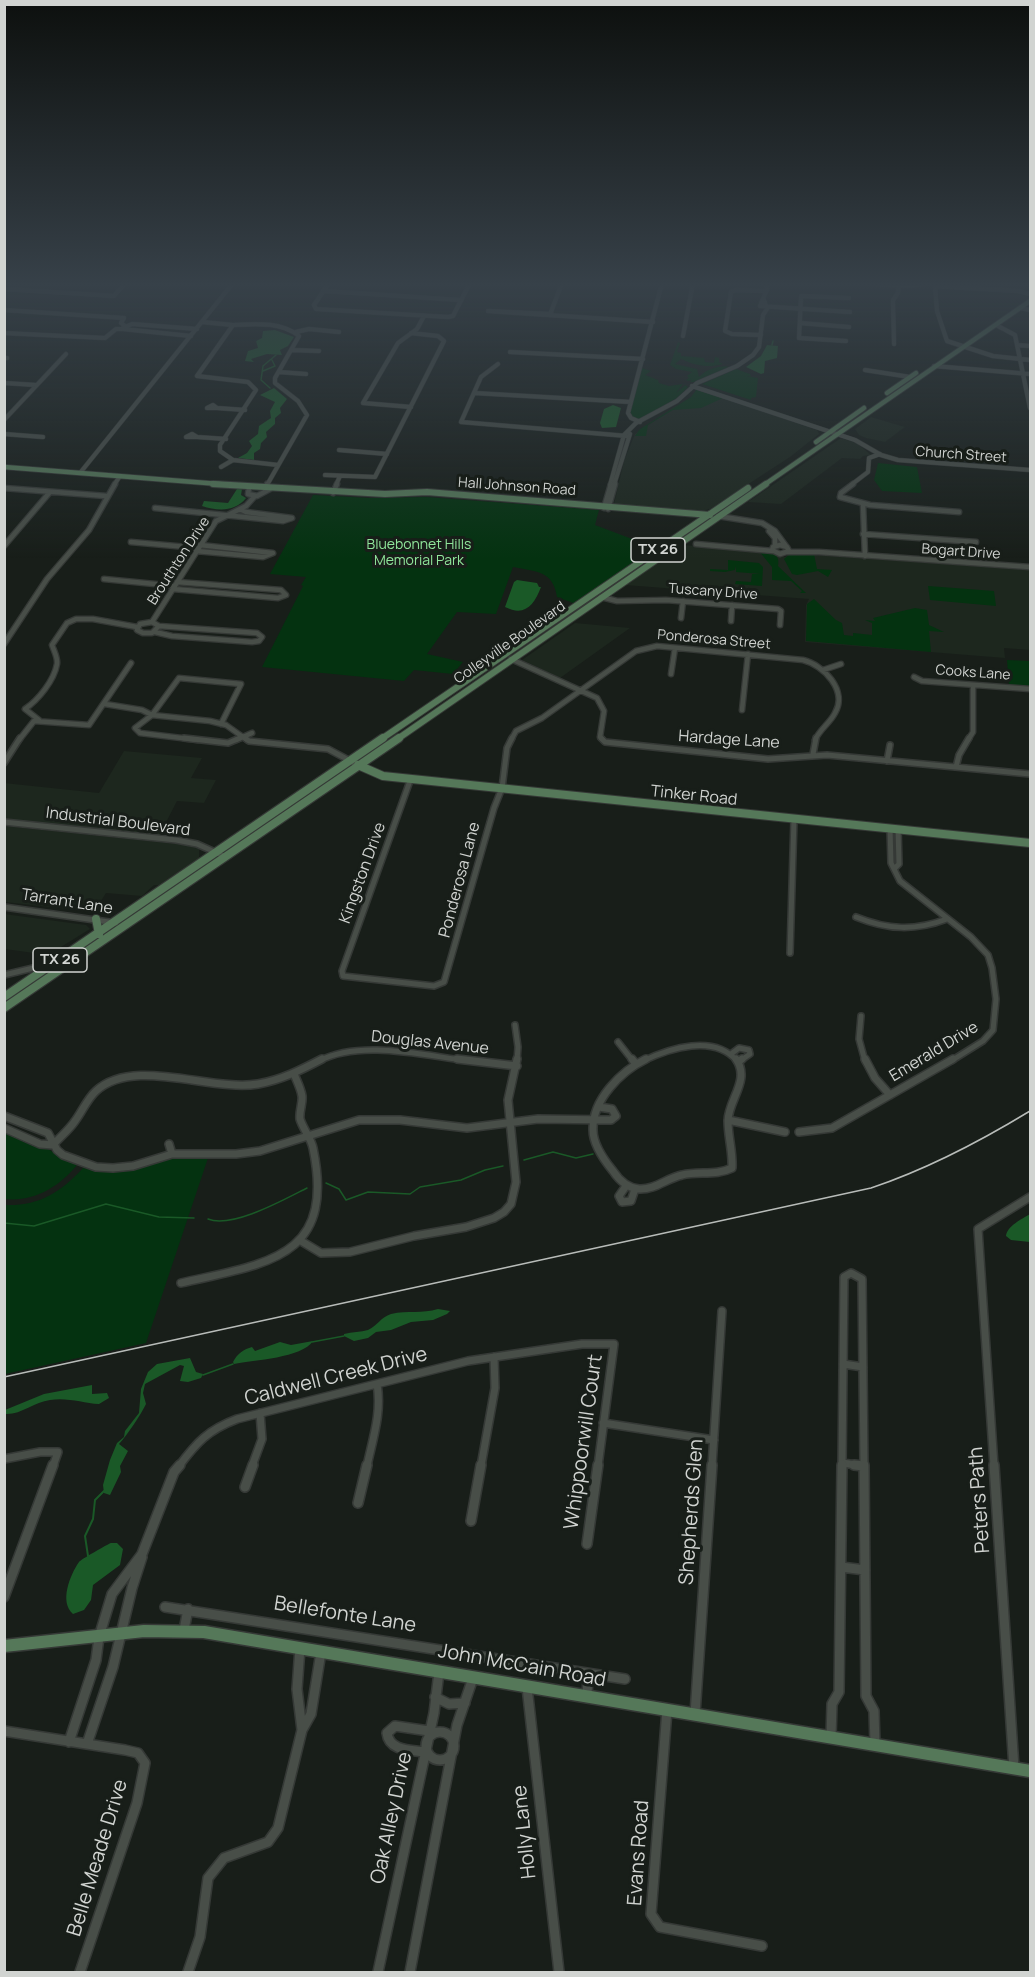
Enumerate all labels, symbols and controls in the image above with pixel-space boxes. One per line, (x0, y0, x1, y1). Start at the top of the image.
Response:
street label: Church Street (915, 443, 1007, 467)
street label: Hall Johnson Road (458, 475, 576, 499)
street label: Brouthton Drive (144, 514, 214, 608)
park label: Bluebonnet Hills Memorial Park (367, 537, 471, 570)
road number: TX 26 (631, 538, 685, 562)
street label: Bogart Drive (921, 541, 1001, 563)
street label: Tuscany Drive (668, 580, 758, 604)
street label: Colleyville Boulevard (451, 598, 569, 688)
street label: Ponderosa Street (657, 627, 771, 653)
street label: Cooks Lane (935, 662, 1011, 684)
street label: Hardage Lane (678, 727, 780, 753)
street label: Tinker Road (650, 782, 738, 810)
street label: Industrial Boulevard (45, 804, 191, 840)
street label: Kingston Drive (336, 820, 390, 926)
street label: Ponderosa Lane (435, 820, 485, 940)
street label: Tarrant Lane (20, 885, 114, 919)
road number: TX 26 (33, 948, 87, 972)
street label: Emerald Drive (886, 1018, 982, 1086)
street label: Douglas Avenue (370, 1027, 490, 1059)
street label: Caldwell Creek Drive (242, 1343, 430, 1411)
street label: Whippoorwill Court (560, 1353, 608, 1531)
street label: Shepherds Glen (675, 1438, 709, 1586)
street label: Peters Path (964, 1446, 996, 1554)
street label: Bellefonte Lane (272, 1592, 418, 1638)
street label: John McCain Road (436, 1639, 608, 1693)
street label: Oak Alley Drive (366, 1750, 418, 1886)
street label: Belle Meade Drive (63, 1777, 133, 1939)
street label: Holly Lane (508, 1784, 542, 1880)
street label: Evans Road (623, 1799, 655, 1907)

